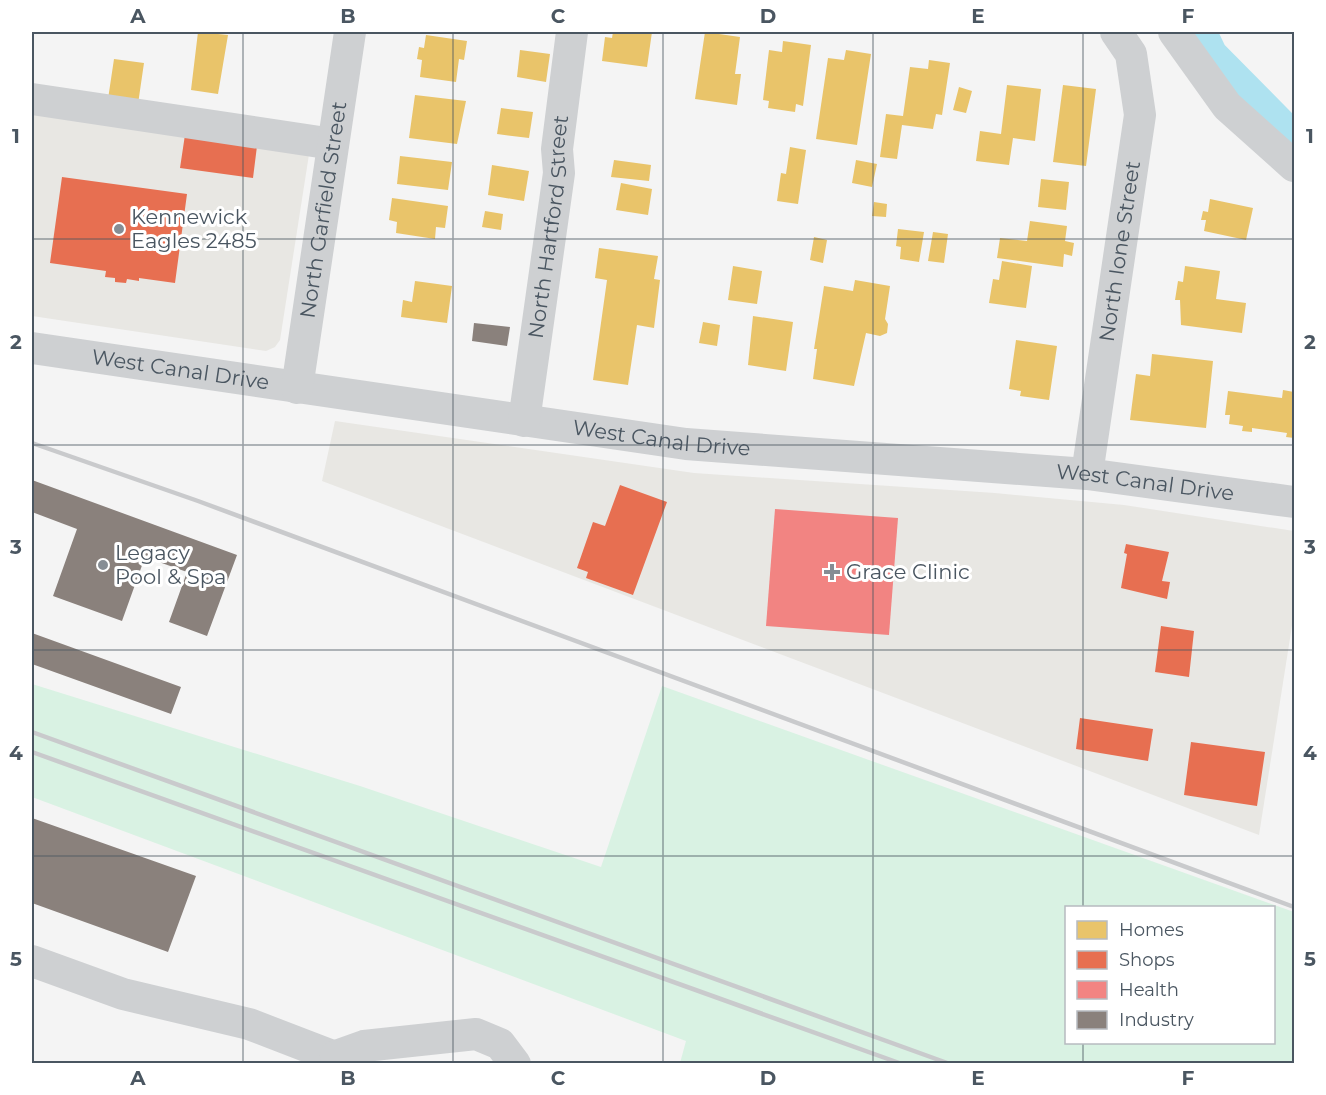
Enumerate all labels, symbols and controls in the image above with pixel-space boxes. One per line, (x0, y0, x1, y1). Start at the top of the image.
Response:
text: A (129, 4, 146, 28)
text: B (340, 4, 356, 28)
text: C (551, 4, 566, 28)
text: D (760, 4, 776, 28)
text: E (971, 4, 985, 28)
text: F (1182, 4, 1195, 28)
street label: North Garfield Street (295, 100, 352, 320)
street label: North Hartford Street (523, 113, 573, 340)
text: 1 (12, 124, 20, 148)
text: 1 (1306, 124, 1314, 148)
street label: North Ione Street (1094, 159, 1145, 344)
place label: Kennewick Eagles 2485 (131, 204, 257, 253)
marker: Kennewick Eagles 2485 (112, 222, 126, 236)
text: 2 (10, 330, 22, 354)
text: 2 (1304, 330, 1316, 354)
street label: West Canal Drive (90, 344, 271, 395)
street label: West Canal Drive (571, 414, 751, 461)
street label: West Canal Drive (1056, 459, 1236, 506)
text: 3 (9, 535, 22, 559)
text: 3 (1303, 535, 1316, 559)
place label: Legacy Pool & Spa (115, 540, 226, 589)
marker: Legacy Pool & Spa (96, 558, 110, 572)
place label: Grace Clinic (846, 559, 970, 584)
marker: Grace Clinic (823, 563, 841, 581)
text: 4 (9, 741, 23, 765)
text: 4 (1303, 741, 1317, 765)
legend (1065, 906, 1275, 1044)
text: Homes (1119, 919, 1184, 941)
text: 5 (10, 947, 22, 971)
text: 5 (1304, 947, 1316, 971)
text: Shops (1119, 949, 1175, 971)
text: Health (1119, 979, 1179, 1001)
text: Industry (1119, 1009, 1194, 1031)
text: A (129, 1066, 146, 1090)
text: B (340, 1066, 356, 1090)
text: C (551, 1066, 566, 1090)
text: D (760, 1066, 776, 1090)
text: E (971, 1066, 985, 1090)
text: F (1182, 1066, 1195, 1090)

